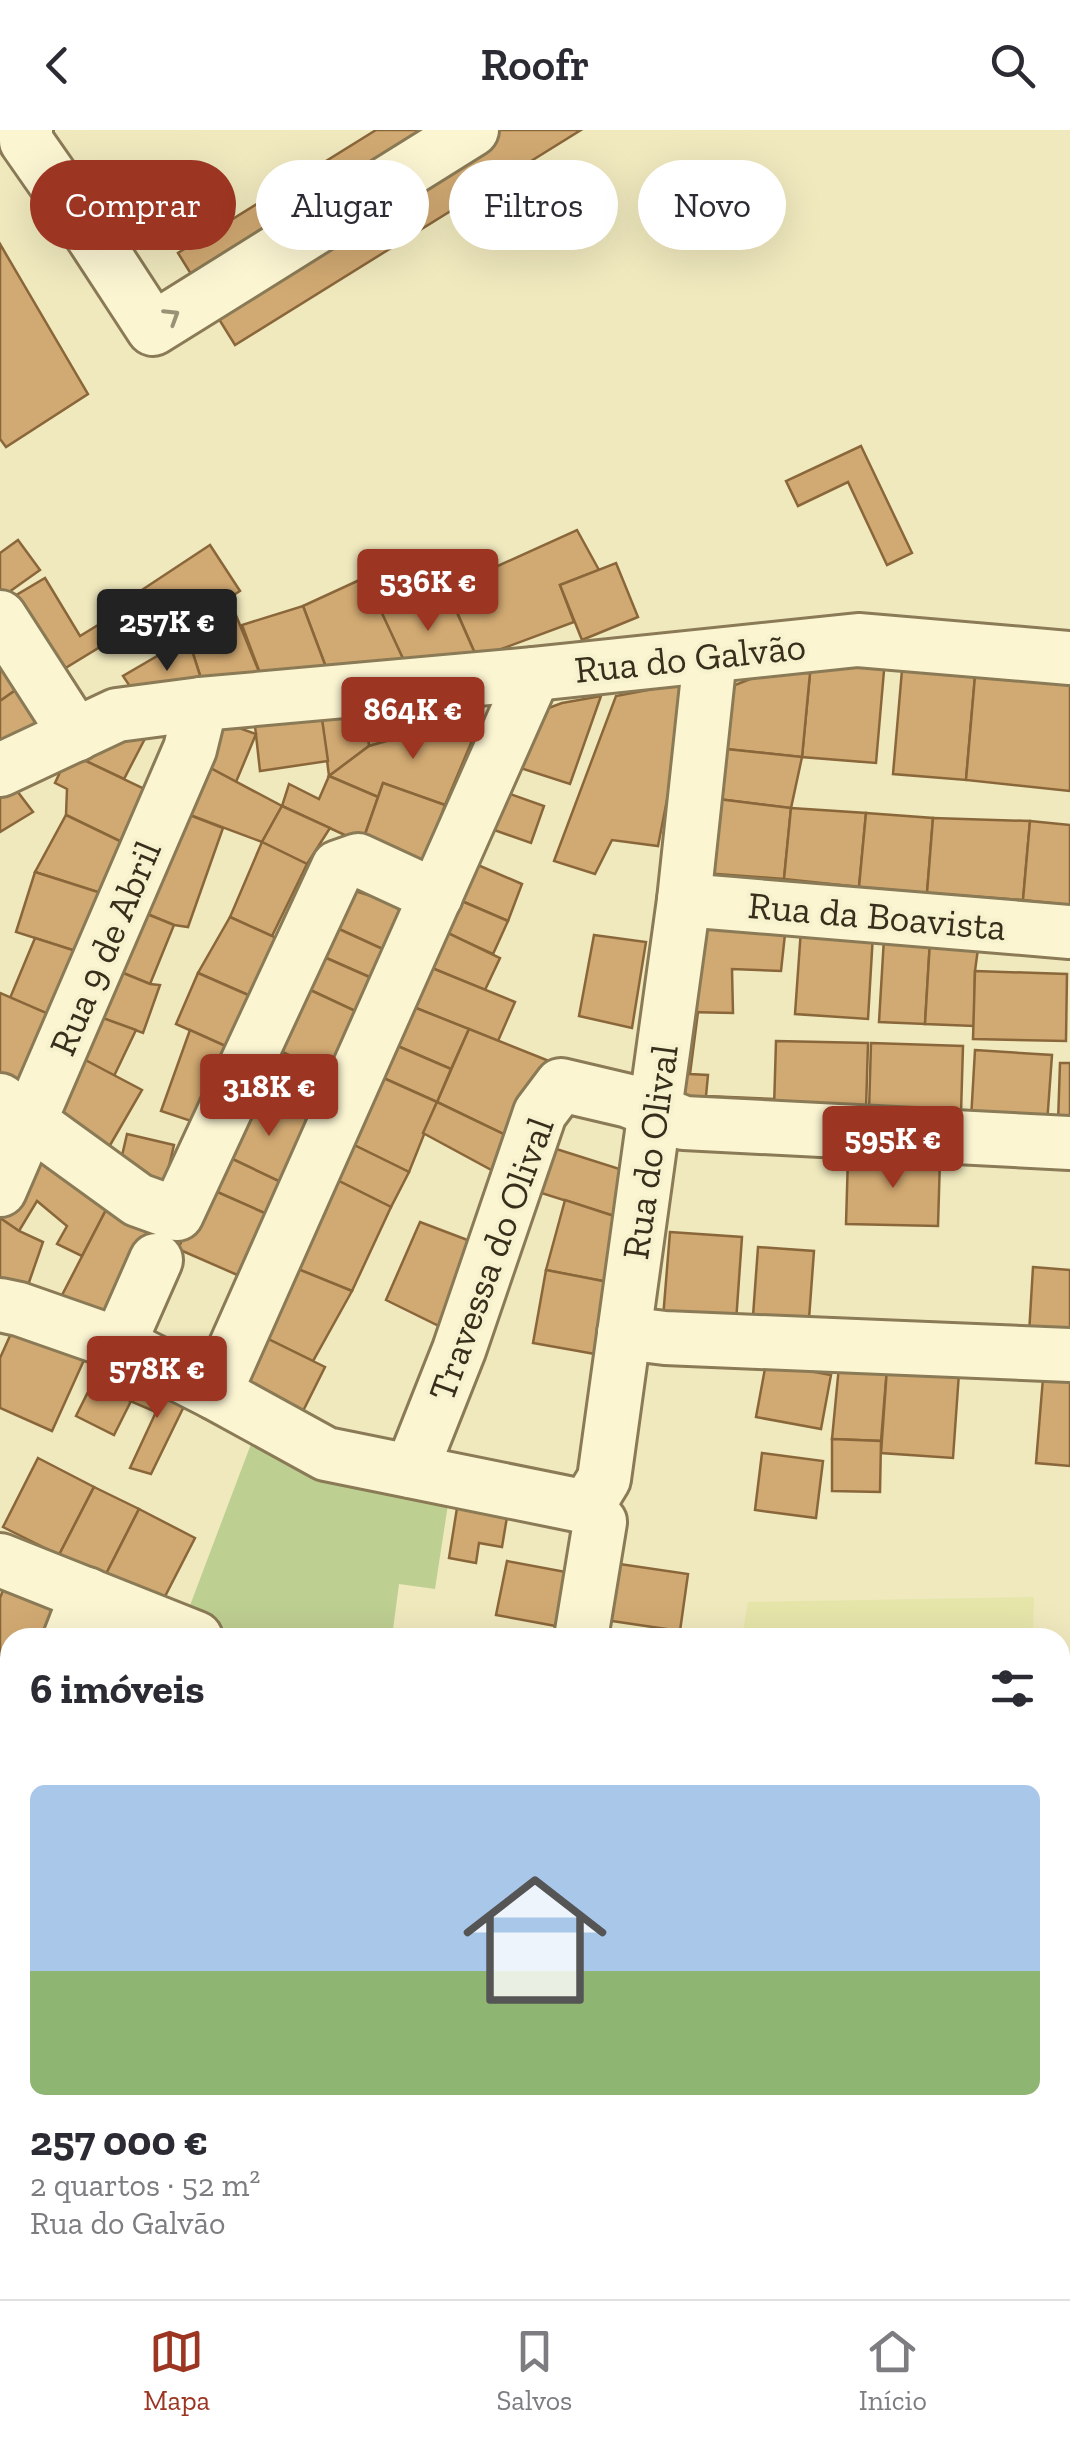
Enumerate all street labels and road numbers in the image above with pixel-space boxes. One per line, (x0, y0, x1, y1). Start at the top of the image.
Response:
street label: Rua do Galvão (572, 623, 808, 693)
street label: Rua 9 de Abril (39, 834, 171, 1062)
street label: Rua da Boavista (746, 882, 1008, 950)
street label: Rua do Olival (612, 1042, 688, 1262)
street label: Travessa do Olival (418, 1111, 564, 1407)

